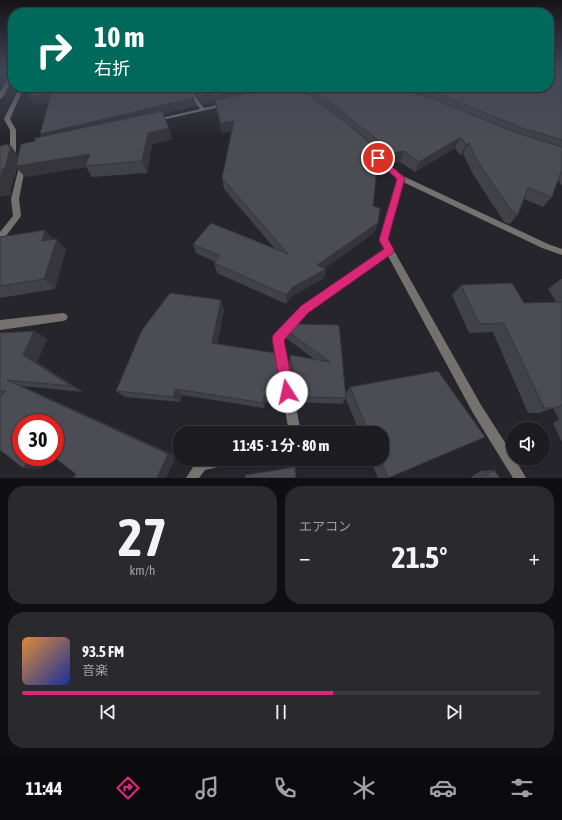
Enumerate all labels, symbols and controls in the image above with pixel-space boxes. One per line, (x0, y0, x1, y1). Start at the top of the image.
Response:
text: 10 m (94, 21, 144, 53)
icon: right (28, 24, 80, 76)
text: 右折 (94, 58, 130, 79)
pin (361, 141, 395, 175)
icon: arrive (367, 147, 389, 169)
position arrow (266, 371, 308, 413)
speed limit sign: 30 (12, 414, 64, 466)
map controls (506, 422, 550, 466)
button: sound (506, 422, 550, 466)
text: 11:45 · 1 分 · 80 m (233, 437, 329, 454)
text: 27 (118, 507, 167, 567)
text: エアコン (299, 519, 351, 534)
text: 21.5° (392, 540, 447, 574)
text: − (299, 544, 310, 570)
text: + (529, 544, 540, 570)
text: km/h (130, 563, 155, 578)
text: 93.5 FM (82, 643, 124, 660)
text: 音楽 (82, 663, 108, 678)
icon: previous (97, 701, 119, 723)
icon: pause (270, 701, 292, 723)
icon: next (443, 701, 465, 723)
icon: directions (114, 774, 142, 802)
icon: music (193, 774, 221, 802)
icon: phone (271, 774, 299, 802)
icon: climate (350, 774, 378, 802)
icon: car (429, 774, 457, 802)
icon: filters (508, 774, 536, 802)
text: 11:44 (25, 778, 63, 799)

